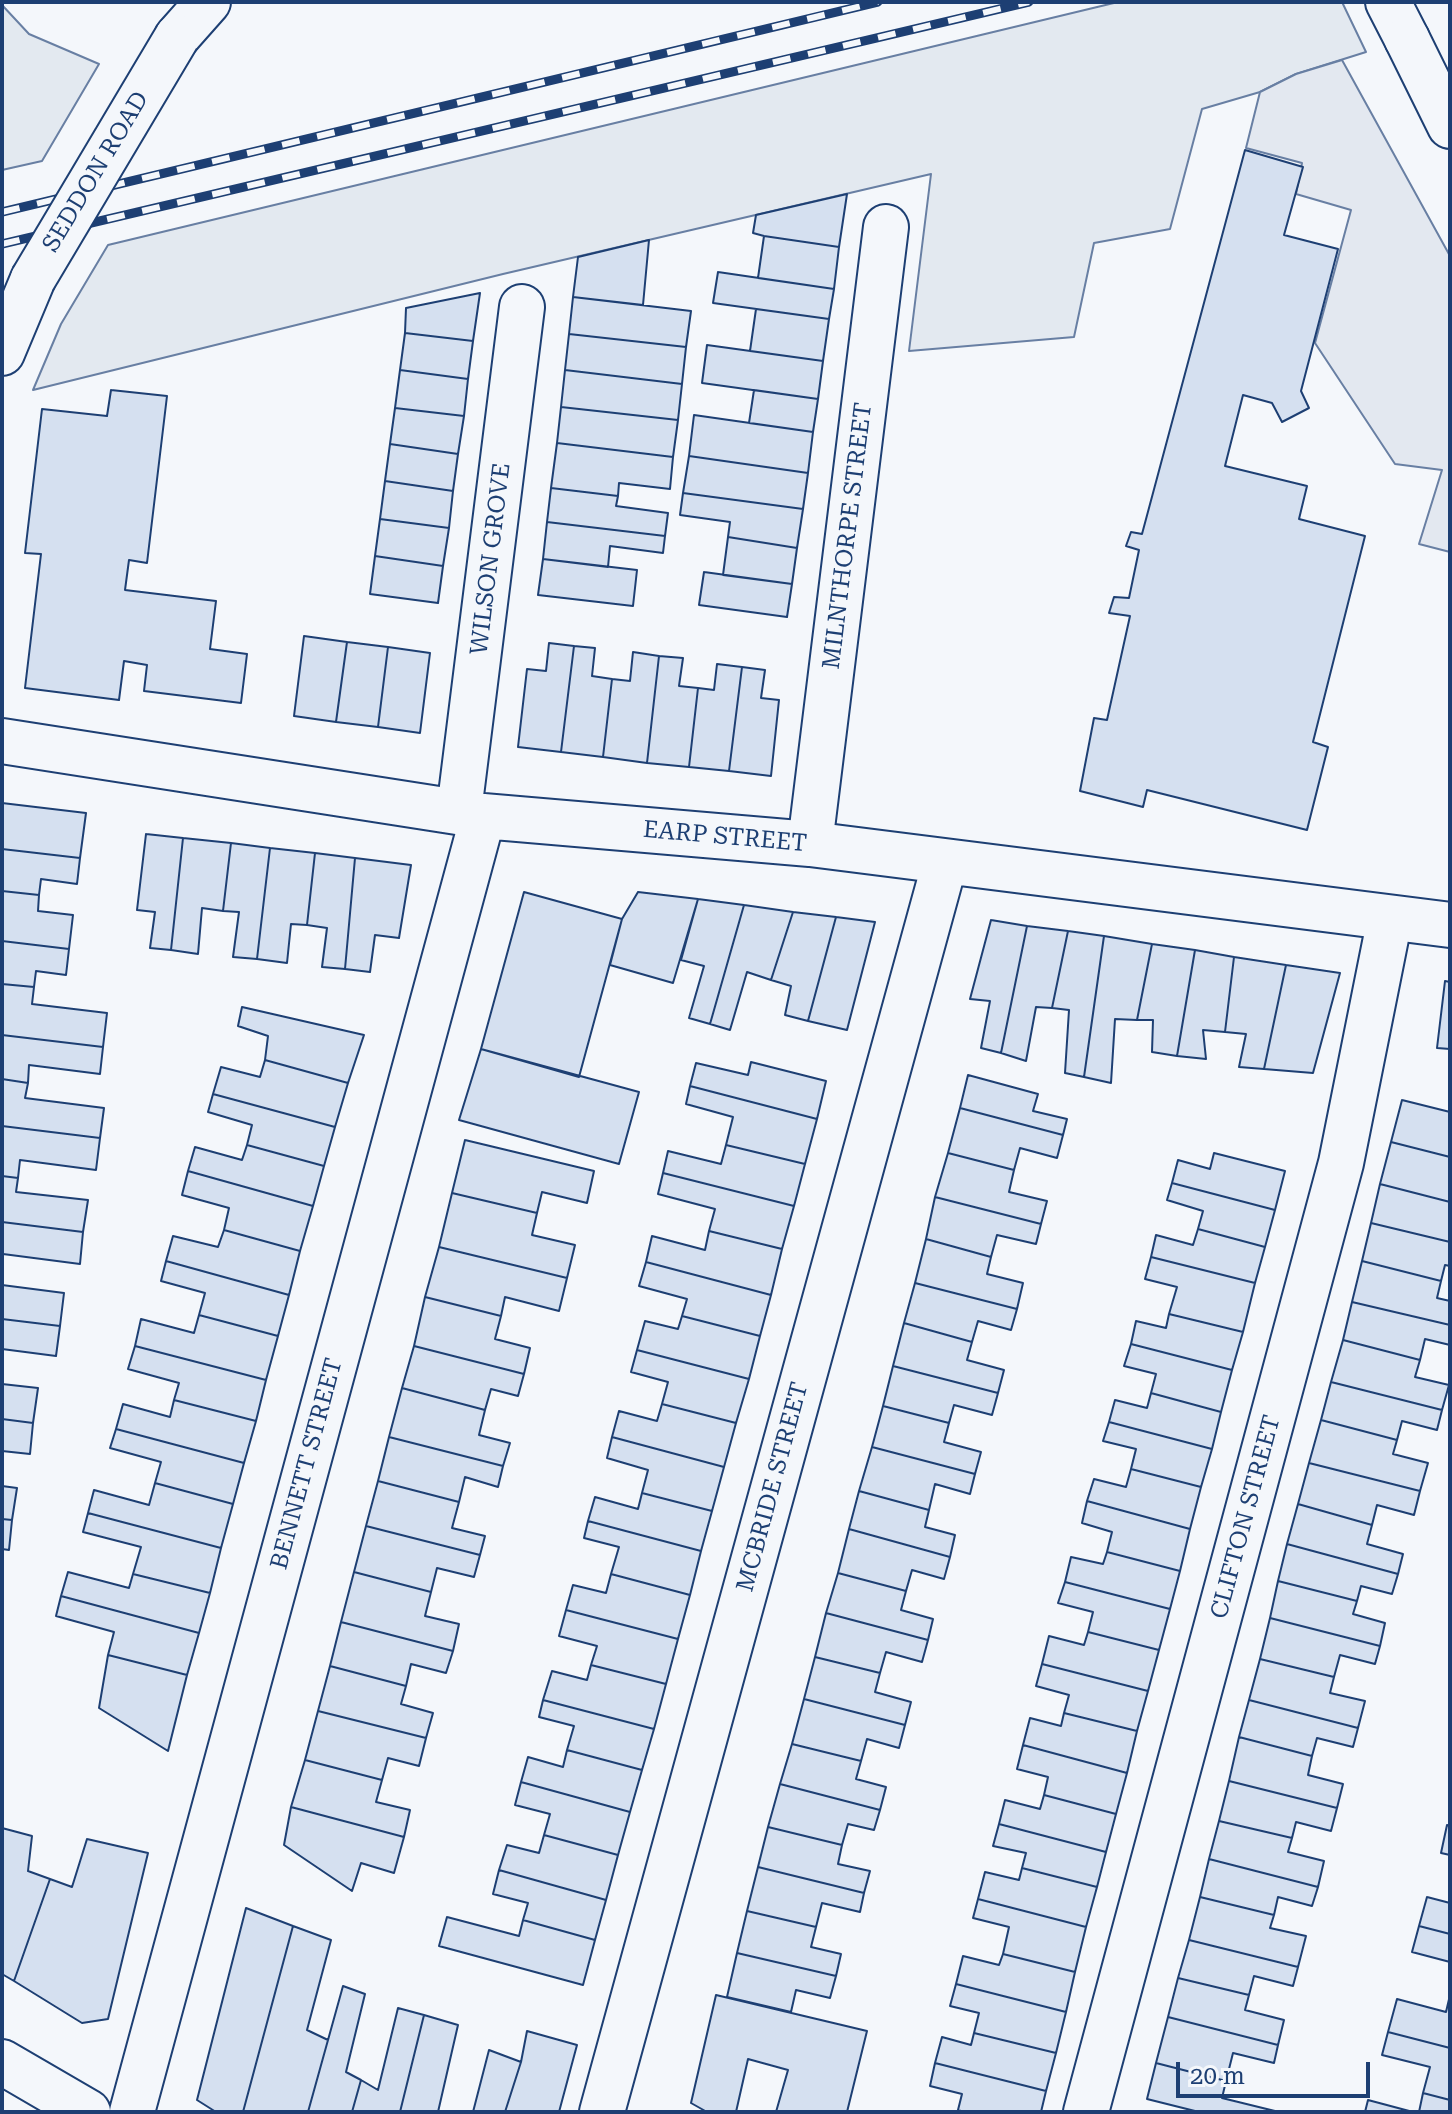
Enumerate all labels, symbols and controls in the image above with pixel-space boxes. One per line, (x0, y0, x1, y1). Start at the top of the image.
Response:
street label: SEDDON ROAD (37, 86, 155, 258)
street label: MILNTHORPE STREET (817, 401, 879, 671)
street label: WILSON GROVE (465, 461, 517, 657)
street label: EARP STREET (642, 815, 808, 859)
street label: BENNETT STREET (265, 1355, 349, 1573)
street label: MCBRIDE STREET (731, 1379, 815, 1595)
street label: CLIFTON STREET (1205, 1412, 1287, 1622)
scale bar (1180, 2046, 1374, 2096)
text: 20 m (1190, 2062, 1245, 2090)

